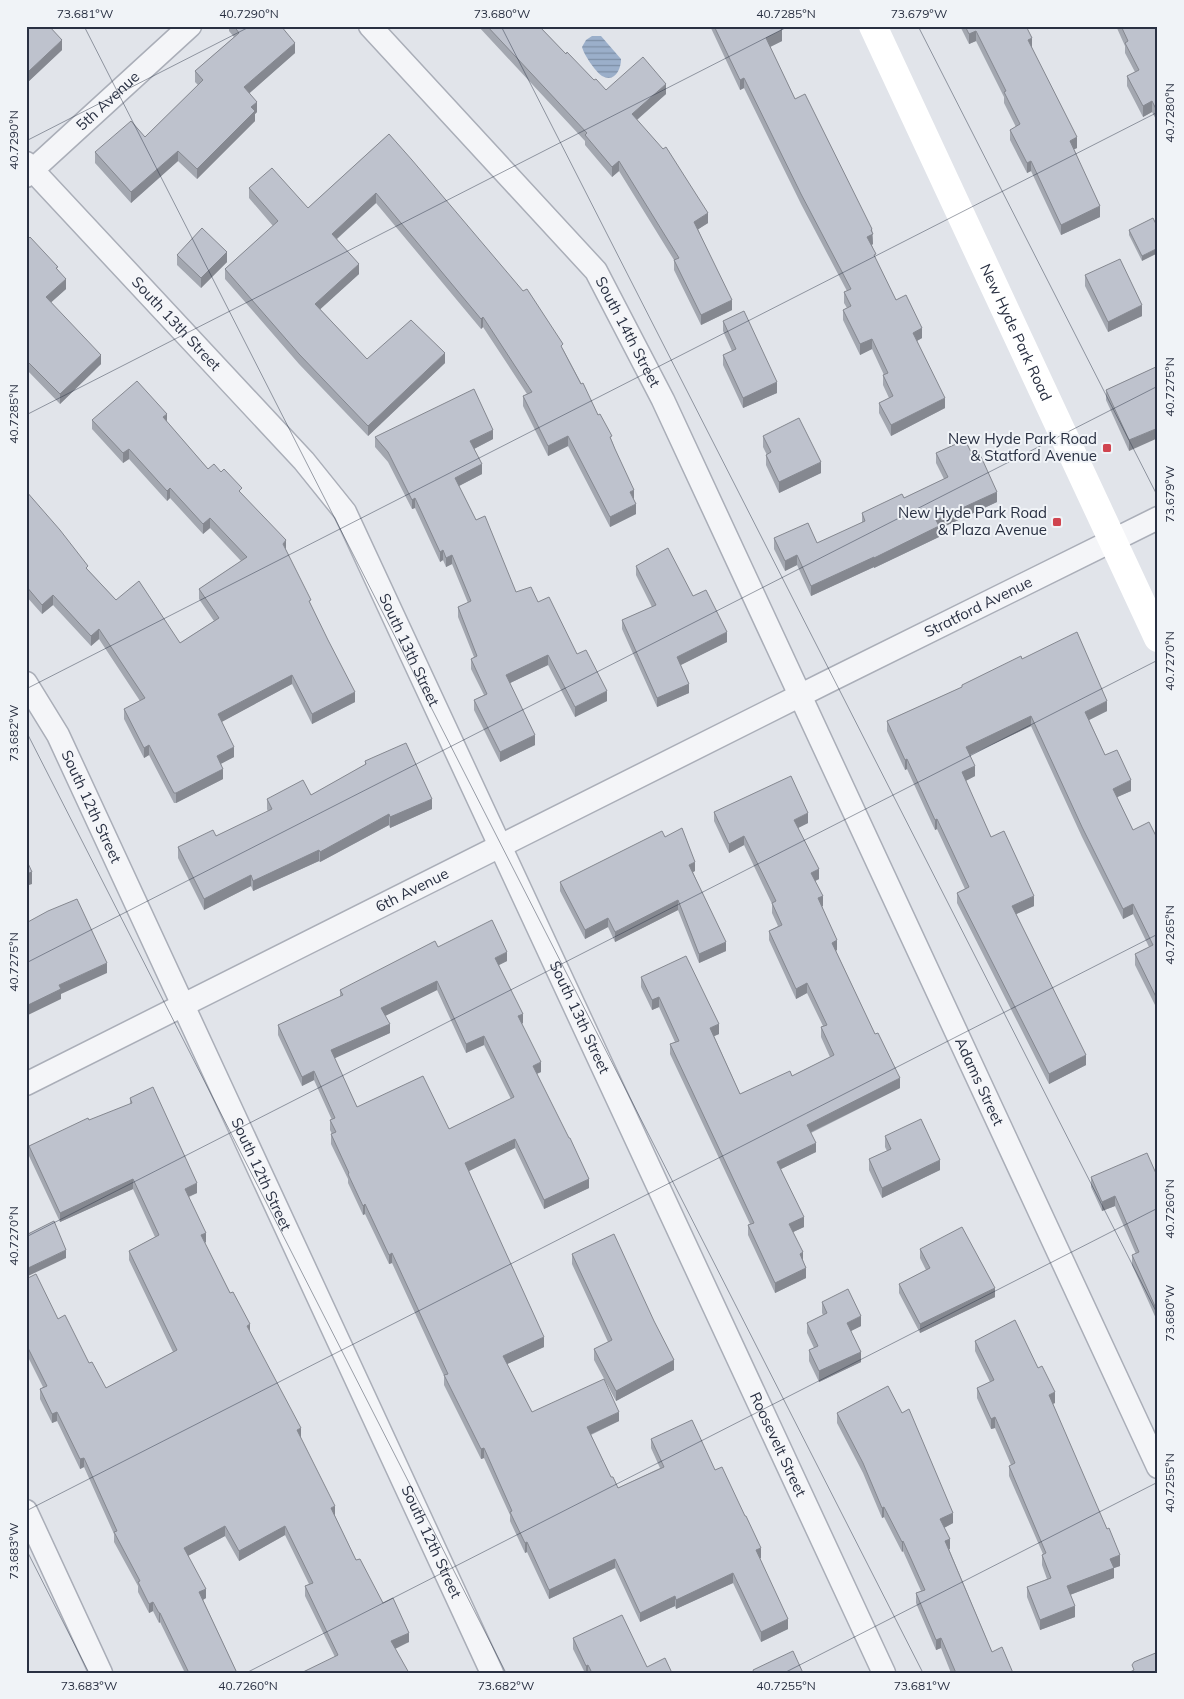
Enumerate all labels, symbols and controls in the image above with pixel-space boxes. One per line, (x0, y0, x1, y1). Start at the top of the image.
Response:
text: 73.681°W (57, 6, 113, 21)
text: 40.7290°N (219, 6, 279, 21)
text: 73.680°W (474, 6, 530, 21)
text: 40.7285°N (756, 6, 816, 21)
text: 73.679°W (891, 6, 947, 21)
street label: 5th Avenue (72, 67, 143, 134)
text: 40.7280°N (1162, 83, 1177, 143)
text: 40.7290°N (6, 110, 21, 170)
street label: New Hyde Park Road (976, 261, 1056, 404)
street label: South 13th Street (128, 272, 225, 375)
street label: South 14th Street (592, 273, 665, 390)
text: 40.7275°N (1162, 357, 1177, 417)
text: 40.7285°N (6, 384, 21, 444)
place label: New Hyde Park Road & Statford Avenue (948, 429, 1097, 465)
marker: New Hyde Park Road & Statford Avenue (1101, 442, 1113, 454)
text: 73.679°W (1162, 466, 1177, 522)
place label: New Hyde Park Road & Plaza Avenue (898, 503, 1047, 539)
marker: New Hyde Park Road & Plaza Avenue (1051, 516, 1063, 528)
street label: Stratford Avenue (921, 572, 1035, 641)
street label: South 13th Street (375, 590, 444, 709)
text: 40.7270°N (1162, 631, 1177, 691)
text: 73.682°W (6, 705, 21, 761)
street label: South 12th Street (57, 747, 126, 866)
street label: 6th Avenue (372, 864, 452, 916)
text: 40.7265°N (1162, 905, 1177, 965)
text: 40.7275°N (6, 932, 21, 992)
street label: South 13th Street (546, 958, 614, 1076)
street label: Adams Street (951, 1034, 1008, 1128)
street label: South 12th Street (227, 1115, 296, 1233)
text: 40.7260°N (1162, 1179, 1177, 1239)
text: 40.7270°N (6, 1206, 21, 1266)
text: 73.680°W (1162, 1285, 1177, 1341)
street label: Roosevelt Street (746, 1389, 811, 1500)
text: 40.7255°N (1162, 1453, 1177, 1513)
street label: South 12th Street (397, 1482, 466, 1601)
text: 73.683°W (6, 1523, 21, 1579)
text: 73.683°W (61, 1678, 117, 1693)
text: 40.7260°N (218, 1678, 278, 1693)
text: 73.682°W (478, 1678, 534, 1693)
text: 40.7255°N (756, 1678, 816, 1693)
text: 73.681°W (894, 1678, 950, 1693)

